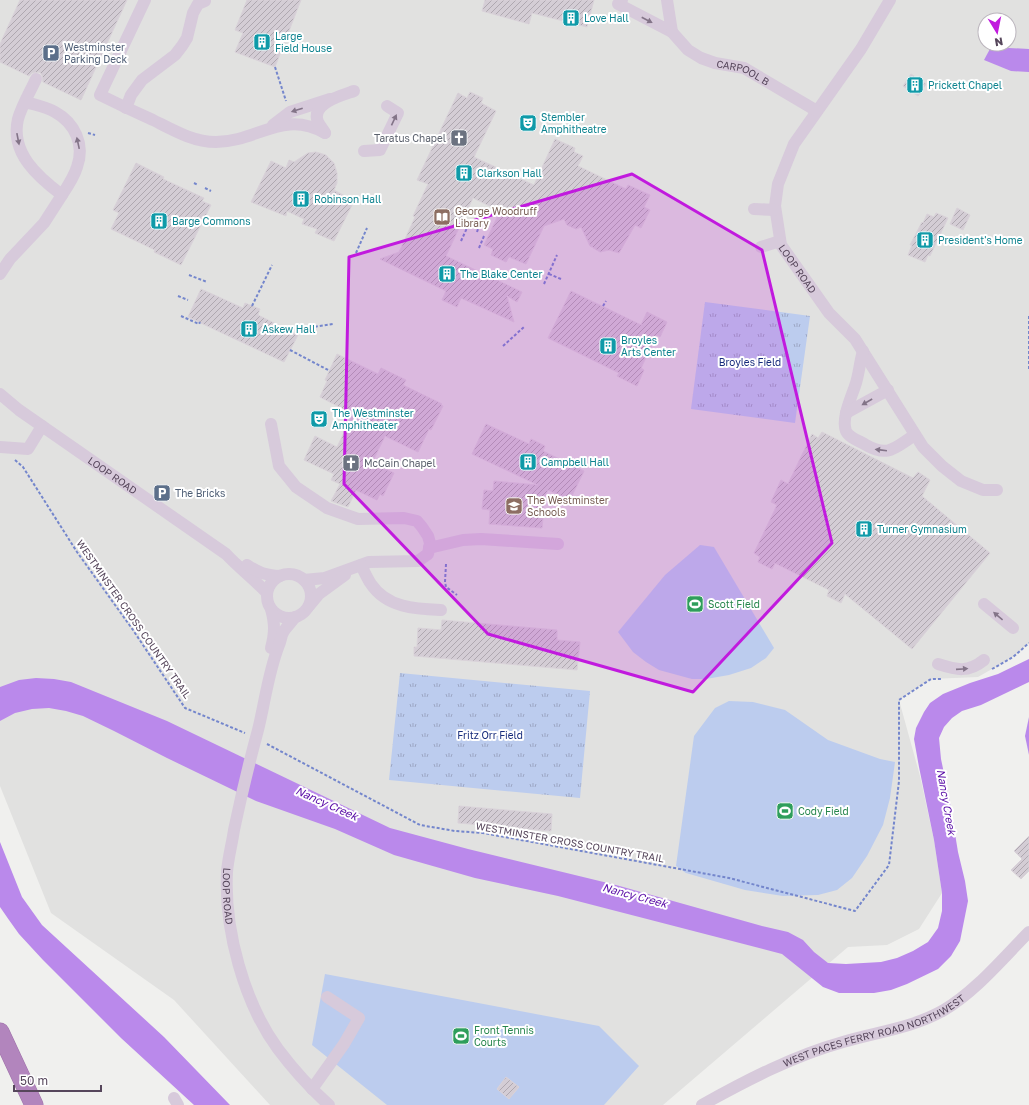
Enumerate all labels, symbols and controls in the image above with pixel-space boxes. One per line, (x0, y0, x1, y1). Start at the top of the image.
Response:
building icon: Love Hall (561, 8, 581, 28)
place label: Love Hall (584, 12, 629, 24)
north arrow (977, 12, 1017, 52)
one-way arrow (642, 16, 653, 23)
place label: Large Field House (275, 30, 332, 54)
building icon: Large Field House (252, 32, 272, 52)
text: N (994, 35, 1004, 49)
place label: Westminster Parking Deck (64, 41, 127, 65)
parking icon: Westminster Parking Deck (41, 43, 61, 63)
street label: CARPOOL B (716, 57, 772, 88)
building icon: Prickett Chapel (905, 75, 925, 95)
place label: Prickett Chapel (928, 79, 1002, 91)
one-way arrow (291, 107, 303, 113)
place label: Stembler Amphitheatre (541, 111, 607, 135)
theatre icon: Stembler Amphitheatre (518, 113, 538, 133)
one-way arrow (391, 115, 397, 126)
church icon: Taratus Chapel (449, 128, 469, 148)
place label: Taratus Chapel (374, 132, 446, 144)
one-way arrow (16, 133, 22, 145)
one-way arrow (75, 137, 81, 149)
building icon: Clarkson Hall (454, 163, 474, 183)
place label: Clarkson Hall (477, 167, 542, 179)
building icon: Robinson Hall (291, 189, 311, 209)
place label: Robinson Hall (314, 193, 381, 205)
place label: George Woodruff Library (455, 205, 537, 229)
library icon: George Woodruff Library (432, 207, 452, 227)
building icon: Barge Commons (149, 211, 169, 231)
place label: Barge Commons (172, 215, 251, 227)
building icon: President's Home (915, 230, 935, 250)
place label: President's Home (938, 234, 1023, 246)
street label: LOOP ROAD (776, 242, 819, 295)
building icon: The Blake Center (437, 264, 457, 284)
place label: The Blake Center (460, 268, 542, 280)
building icon: Askew Hall (239, 319, 259, 339)
place label: Askew Hall (262, 323, 315, 335)
place label: Broyles Arts Center (621, 334, 676, 358)
building icon: Broyles Arts Center (598, 336, 618, 356)
park label: Broyles Field (719, 356, 781, 368)
one-way arrow (861, 398, 873, 405)
place label: The Westminster Amphitheater (332, 407, 414, 431)
theatre icon: The Westminster Amphitheater (309, 409, 329, 429)
one-way arrow (875, 447, 887, 453)
building icon: Campbell Hall (518, 452, 538, 472)
church icon: McCain Chapel (341, 453, 361, 473)
street label: LOOP ROAD (86, 454, 139, 496)
place label: Campbell Hall (541, 456, 609, 468)
place label: McCain Chapel (364, 457, 436, 469)
parking icon: The Bricks (152, 483, 172, 503)
place label: The Bricks (175, 487, 225, 499)
place label: The Westminster Schools (527, 494, 609, 518)
school or university icon: The Westminster Schools (504, 496, 524, 516)
building icon: Turner Gymnasium (854, 519, 874, 539)
place label: Turner Gymnasium (877, 523, 967, 535)
street label: WESTMINSTER CROSS COUNTRY TRAIL (74, 537, 194, 701)
sports icon: Scott Field (685, 594, 705, 614)
place label: Scott Field (708, 598, 760, 610)
one-way arrow (993, 611, 1004, 620)
one-way arrow (956, 665, 968, 672)
park label: Fritz Orr Field (457, 729, 523, 741)
water label: Nancy Creek (934, 768, 959, 838)
water label: Nancy Creek (293, 784, 362, 824)
sports icon: Cody Field (775, 801, 795, 821)
place label: Cody Field (798, 805, 849, 817)
street label: WESTMINSTER CROSS COUNTRY TRAIL (475, 820, 665, 865)
street label: LOOP ROAD (221, 867, 236, 925)
water label: Nancy Creek (601, 880, 671, 911)
street label: WEST PACES FERRY ROAD NORTHWEST (781, 992, 967, 1069)
place label: Front Tennis Courts (474, 1024, 534, 1048)
sports icon: Front Tennis Courts (451, 1026, 471, 1046)
scale bar (14, 1067, 101, 1093)
text: 50 m (20, 1073, 48, 1088)

